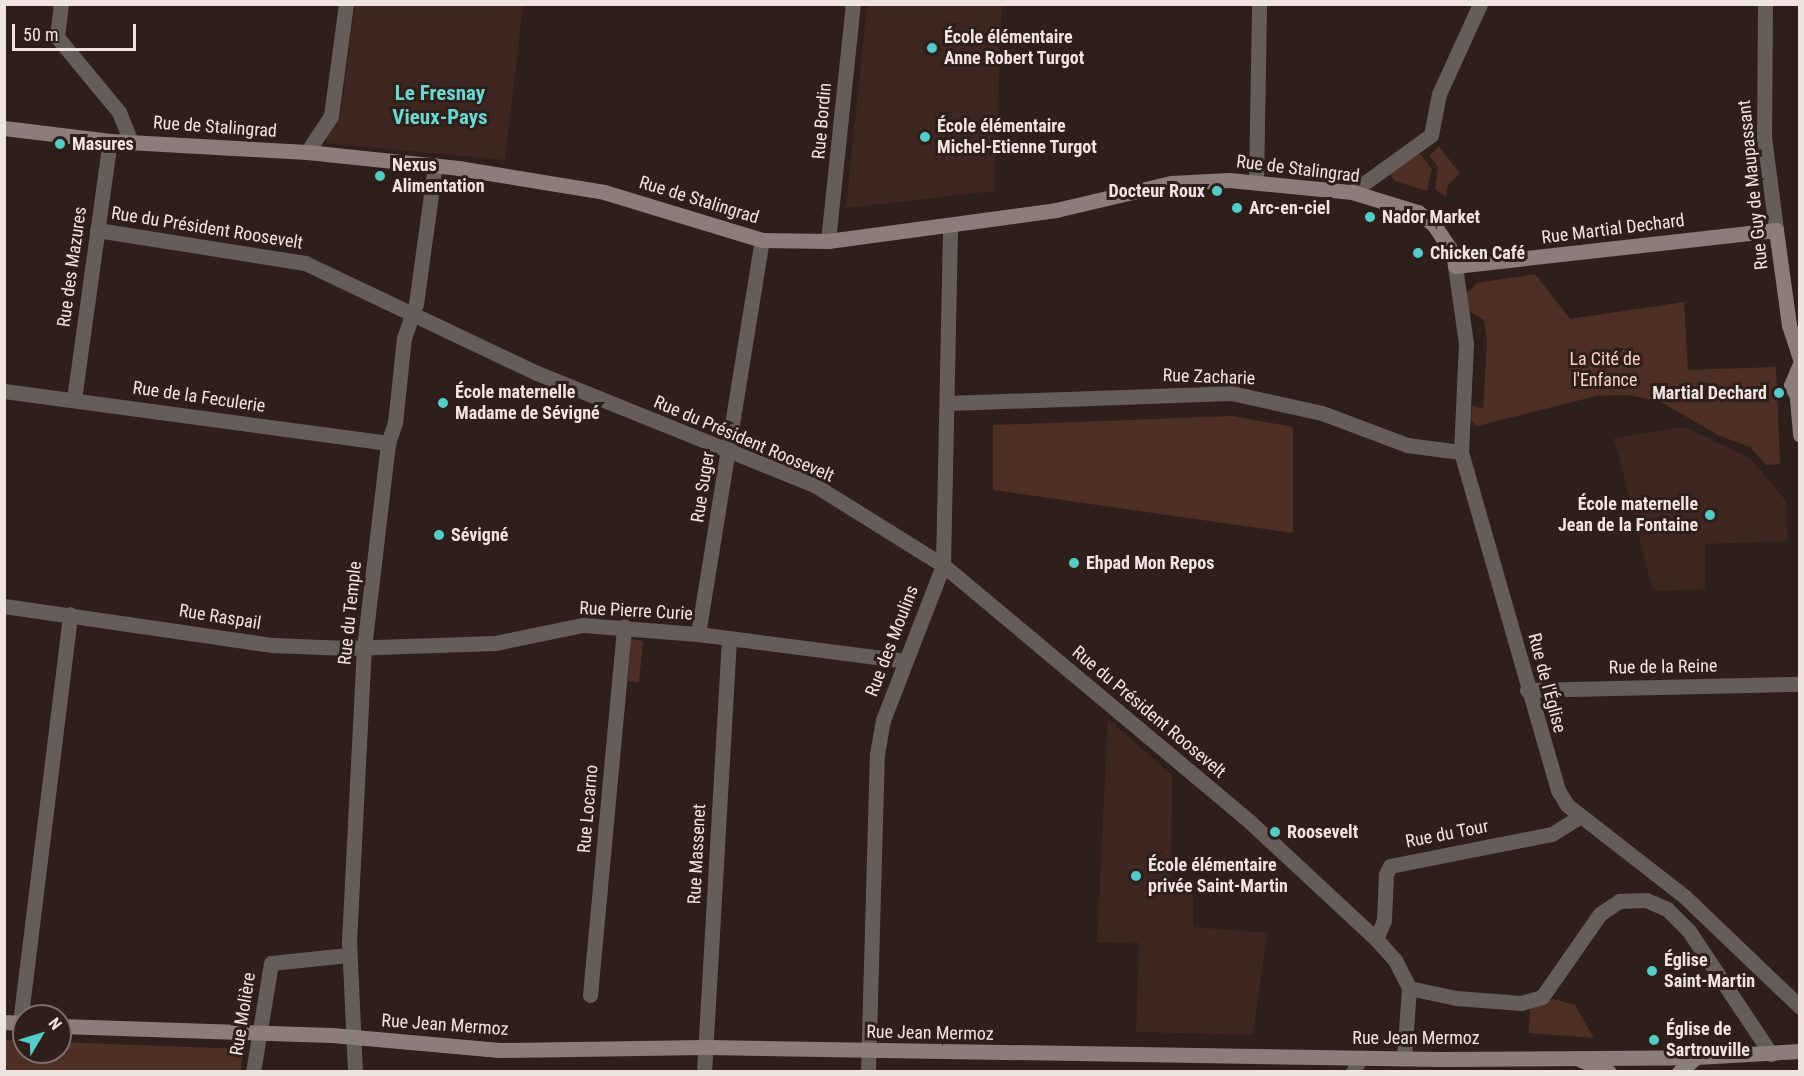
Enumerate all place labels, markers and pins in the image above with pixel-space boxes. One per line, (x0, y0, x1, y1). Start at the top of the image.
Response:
place label: École élémentaire Anne Robert Turgot (944, 27, 1085, 70)
marker: École élémentaire Anne Robert Turgot (925, 41, 939, 55)
place label: École élémentaire Michel-Etienne Turgot (937, 116, 1097, 158)
marker: École élémentaire Michel-Etienne Turgot (918, 130, 932, 144)
place label: Masures (72, 133, 134, 155)
marker: Masures (53, 137, 67, 151)
place label: Nexus Alimentation (392, 155, 485, 198)
marker: Nexus Alimentation (373, 169, 387, 183)
place label: Docteur Roux (1109, 180, 1205, 202)
marker: Docteur Roux (1210, 184, 1224, 198)
place label: Arc-en-ciel (1249, 197, 1330, 219)
marker: Arc-en-ciel (1230, 201, 1244, 215)
place label: Nador Market (1382, 206, 1480, 228)
marker: Nador Market (1363, 210, 1377, 224)
place label: Chicken Café (1430, 242, 1525, 264)
marker: Chicken Café (1411, 246, 1425, 260)
place label: École maternelle Madame de Sévigné (455, 382, 600, 424)
place label: Martial Dechard (1652, 382, 1767, 404)
marker: Martial Dechard (1772, 386, 1786, 400)
marker: École maternelle Madame de Sévigné (436, 396, 450, 410)
place label: École maternelle Jean de la Fontaine (1558, 494, 1698, 536)
marker: École maternelle Jean de la Fontaine (1703, 508, 1717, 522)
place label: Sévigné (451, 524, 508, 546)
marker: Sévigné (432, 528, 446, 542)
place label: Ehpad Mon Repos (1086, 552, 1214, 574)
marker: Ehpad Mon Repos (1067, 556, 1081, 570)
place label: Roosevelt (1287, 821, 1358, 843)
marker: Roosevelt (1268, 825, 1282, 839)
place label: École élémentaire privée Saint-Martin (1148, 855, 1288, 898)
marker: École élémentaire privée Saint-Martin (1129, 869, 1143, 883)
place label: Église Saint-Martin (1664, 950, 1755, 992)
marker: Église Saint-Martin (1645, 964, 1659, 978)
place label: Église de Sartrouville (1666, 1019, 1750, 1062)
marker: Église de Sartrouville (1647, 1033, 1661, 1047)

